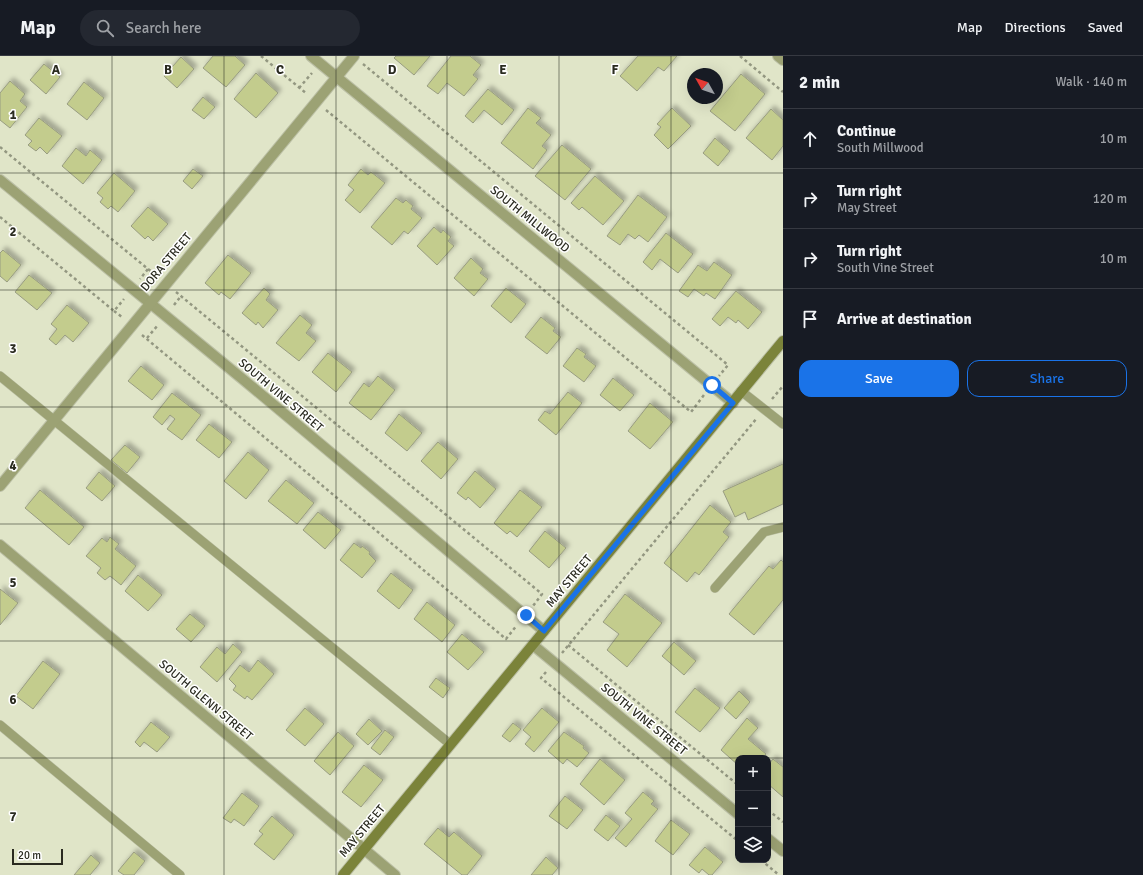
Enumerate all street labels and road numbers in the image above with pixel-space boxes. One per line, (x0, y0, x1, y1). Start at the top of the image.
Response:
street label: SOUTH MILLWOOD (487, 183, 573, 256)
street label: DORA STREET (138, 230, 195, 295)
street label: SOUTH VINE STREET (235, 356, 326, 435)
street label: MAY STREET (543, 552, 596, 611)
street label: SOUTH GLENN STREET (156, 657, 256, 744)
street label: SOUTH VINE STREET (598, 680, 690, 759)
street label: MAY STREET (336, 802, 389, 861)

